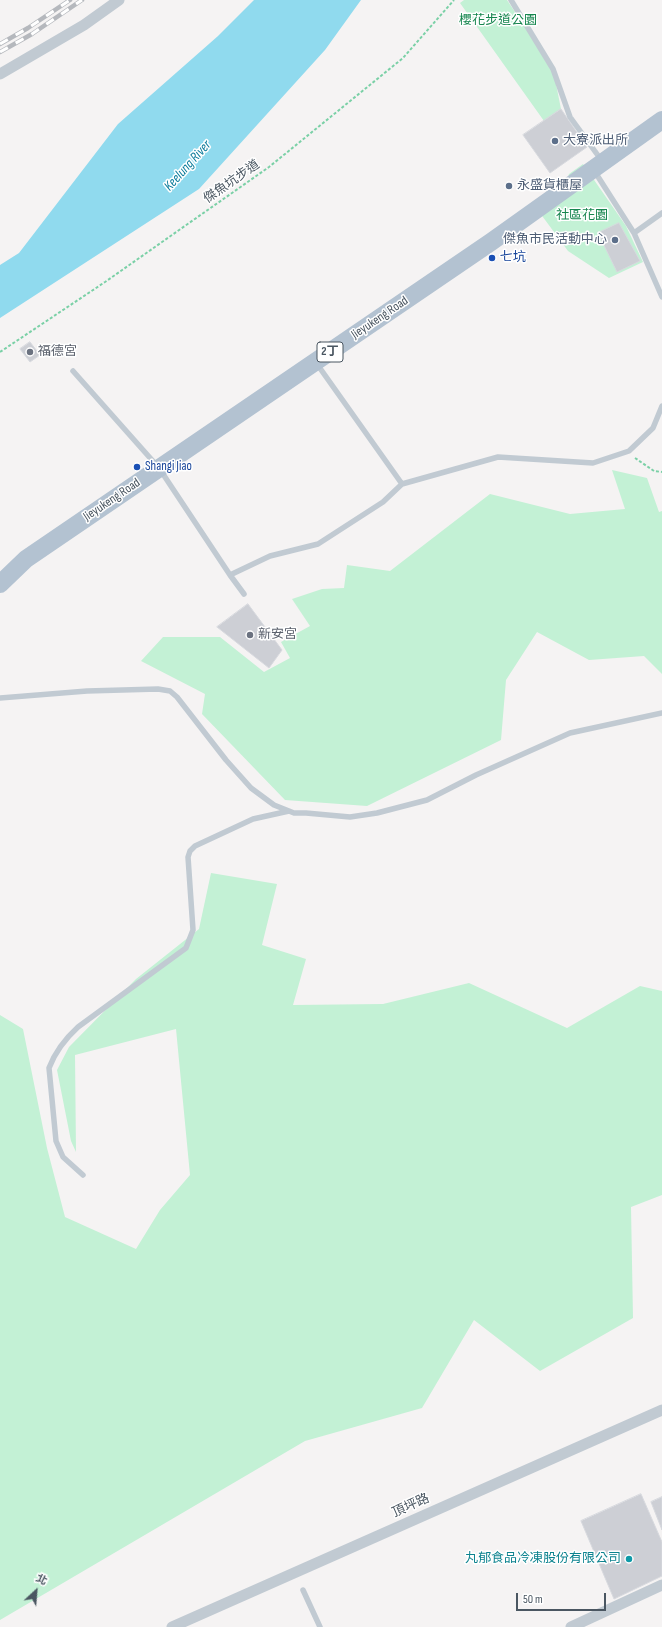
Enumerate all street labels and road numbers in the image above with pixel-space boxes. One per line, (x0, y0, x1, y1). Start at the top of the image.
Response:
street label: 傑魚坑步道 (201, 157, 263, 207)
street label: Jieyukeng Road (349, 293, 411, 343)
road number: 2丁 (317, 342, 343, 362)
street label: Jieyukeng Road (81, 475, 143, 525)
street label: 頂坪路 (390, 1491, 432, 1521)

